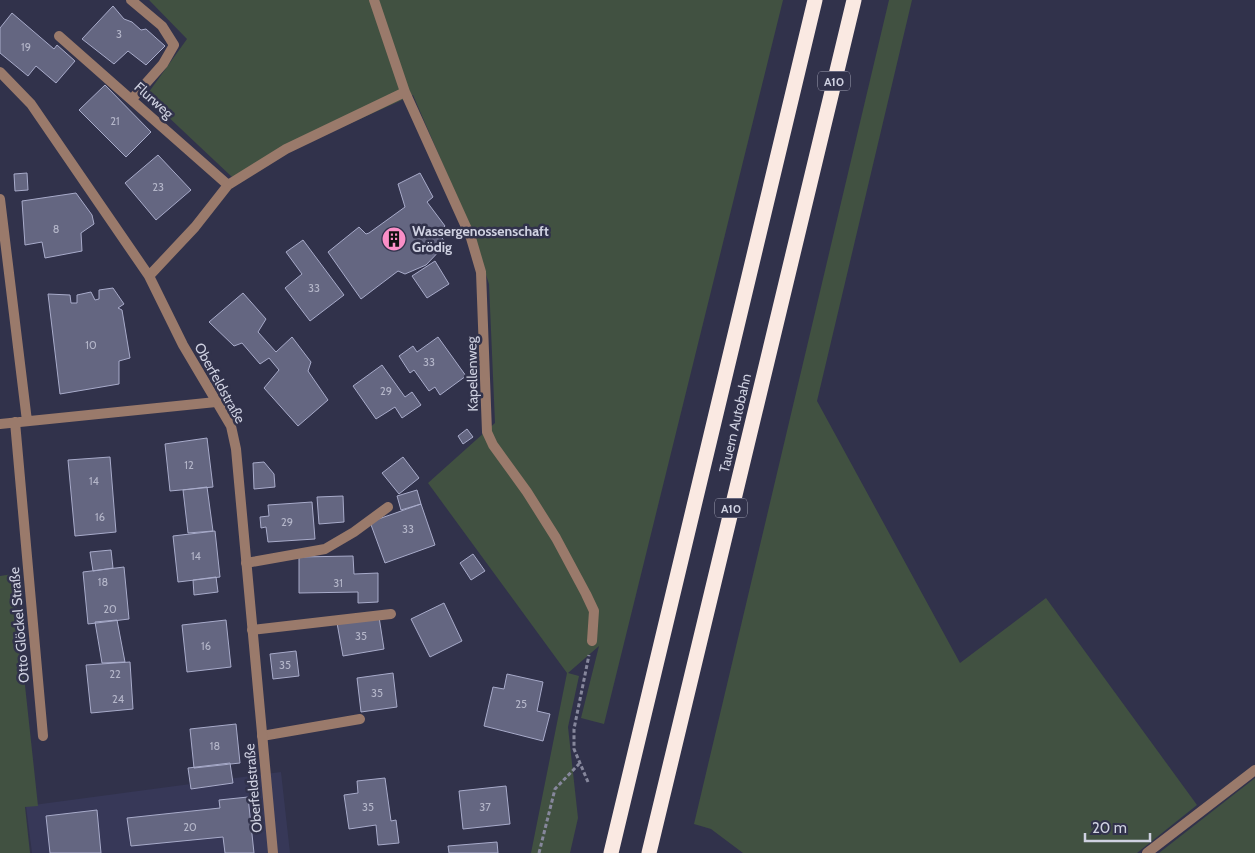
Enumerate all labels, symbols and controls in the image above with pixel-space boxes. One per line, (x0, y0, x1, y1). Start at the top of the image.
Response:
house number: 3 (116, 27, 122, 41)
house number: 19 (21, 40, 31, 54)
road number: A10 (818, 72, 850, 90)
street label: Flurweg (131, 78, 178, 123)
house number: 21 (110, 114, 120, 128)
house number: 23 (152, 180, 164, 194)
house number: 8 (53, 222, 59, 236)
place label: Wassergenossenschaft Grödig (412, 222, 549, 256)
building icon: Wassergenossenschaft Grödig (381, 226, 407, 252)
house number: 33 (308, 281, 320, 295)
street label: Kapellenweg (462, 335, 482, 412)
house number: 10 (85, 338, 97, 352)
street label: Oberfeldstraße (190, 340, 250, 426)
house number: 33 (423, 355, 435, 369)
street label: Tauern Autobahn (715, 371, 755, 474)
house number: 29 (380, 384, 392, 398)
house number: 12 (184, 458, 194, 472)
house number: 14 (89, 474, 100, 488)
road number: A10 (715, 498, 747, 518)
house number: 16 (95, 510, 105, 524)
house number: 29 (281, 515, 293, 529)
house number: 33 (402, 522, 414, 536)
house number: 14 (191, 549, 202, 563)
street label: Otto Glöckel Straße (5, 566, 33, 684)
house number: 18 (98, 575, 108, 589)
house number: 31 (333, 576, 343, 590)
house number: 20 (103, 602, 117, 616)
house number: 35 (355, 629, 367, 643)
house number: 16 (201, 639, 211, 653)
house number: 35 (279, 658, 291, 672)
house number: 22 (109, 667, 121, 681)
house number: 35 (371, 686, 383, 700)
house number: 24 (112, 692, 125, 706)
house number: 25 (515, 697, 527, 711)
house number: 18 (210, 739, 220, 753)
street label: Oberfeldstraße (240, 743, 266, 833)
house number: 35 (362, 800, 374, 814)
house number: 37 (479, 800, 491, 814)
scale bar (1085, 810, 1150, 842)
text: 20 m (1092, 819, 1127, 837)
house number: 20 (183, 820, 197, 834)

